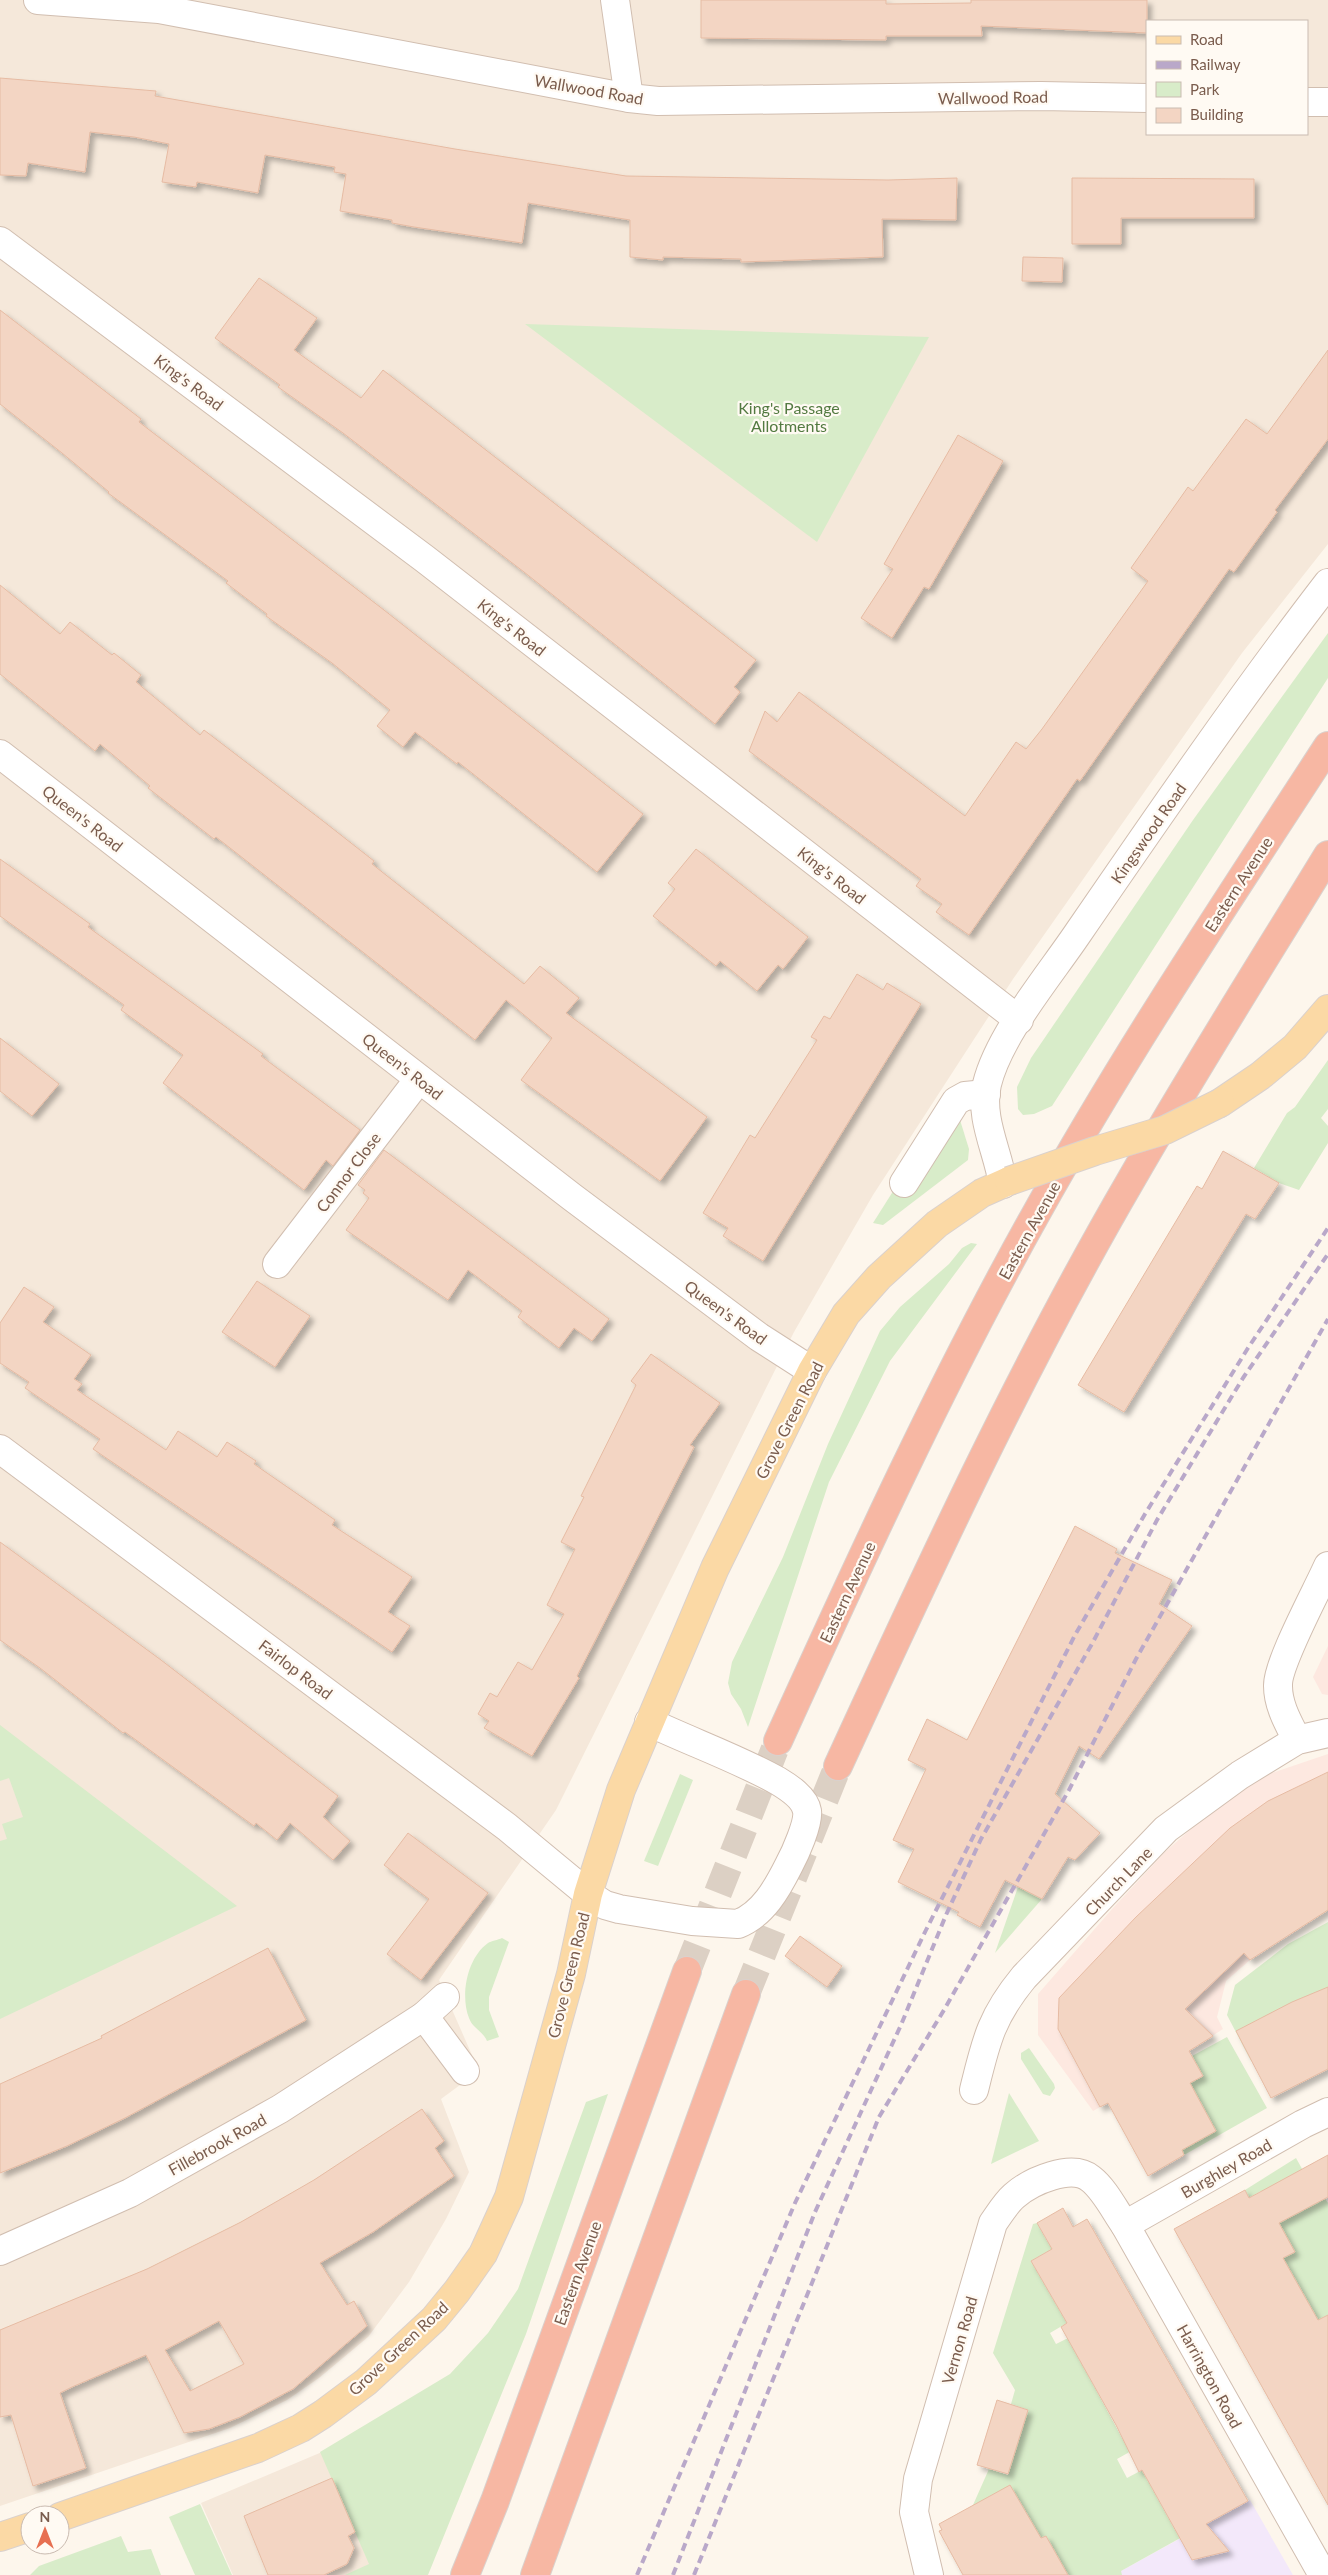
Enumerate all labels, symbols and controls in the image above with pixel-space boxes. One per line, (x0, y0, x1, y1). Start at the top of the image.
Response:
legend (1146, 20, 1308, 135)
text: Road (1190, 30, 1223, 48)
text: Railway (1190, 55, 1241, 73)
street label: Wallwood Road (533, 70, 645, 108)
text: Park (1190, 80, 1220, 98)
street label: Wallwood Road (938, 87, 1048, 107)
text: Building (1190, 105, 1243, 123)
street label: King's Road (151, 350, 227, 414)
park label: King's Passage Allotments (738, 398, 840, 435)
street label: King's Road (474, 594, 550, 660)
street label: Kingswood Road (1106, 779, 1190, 887)
street label: Queen's Road (39, 781, 127, 855)
street label: Eastern Avenue (1200, 833, 1276, 935)
street label: King's Road (794, 842, 870, 908)
street label: Queen's Road (359, 1029, 447, 1103)
street label: Connor Close (312, 1128, 384, 1216)
street label: Eastern Avenue (994, 1178, 1064, 1282)
street label: Queen's Road (681, 1276, 771, 1348)
street label: Grove Green Road (751, 1358, 827, 1482)
street label: Eastern Avenue (815, 1538, 879, 1646)
street label: Fairlop Road (256, 1635, 336, 1703)
street label: Church Lane (1081, 1843, 1155, 1919)
street label: Grove Green Road (543, 1910, 593, 2040)
street label: Fillebrook Road (165, 2109, 269, 2179)
street label: Burghley Road (1177, 2134, 1275, 2202)
street label: Eastern Avenue (549, 2218, 605, 2328)
street label: Vernon Road (937, 2294, 981, 2386)
street label: Grove Green Road (344, 2297, 452, 2399)
street label: Harrington Road (1174, 2321, 1246, 2431)
north arrow (20, 2505, 70, 2555)
text: N (40, 2508, 50, 2525)

